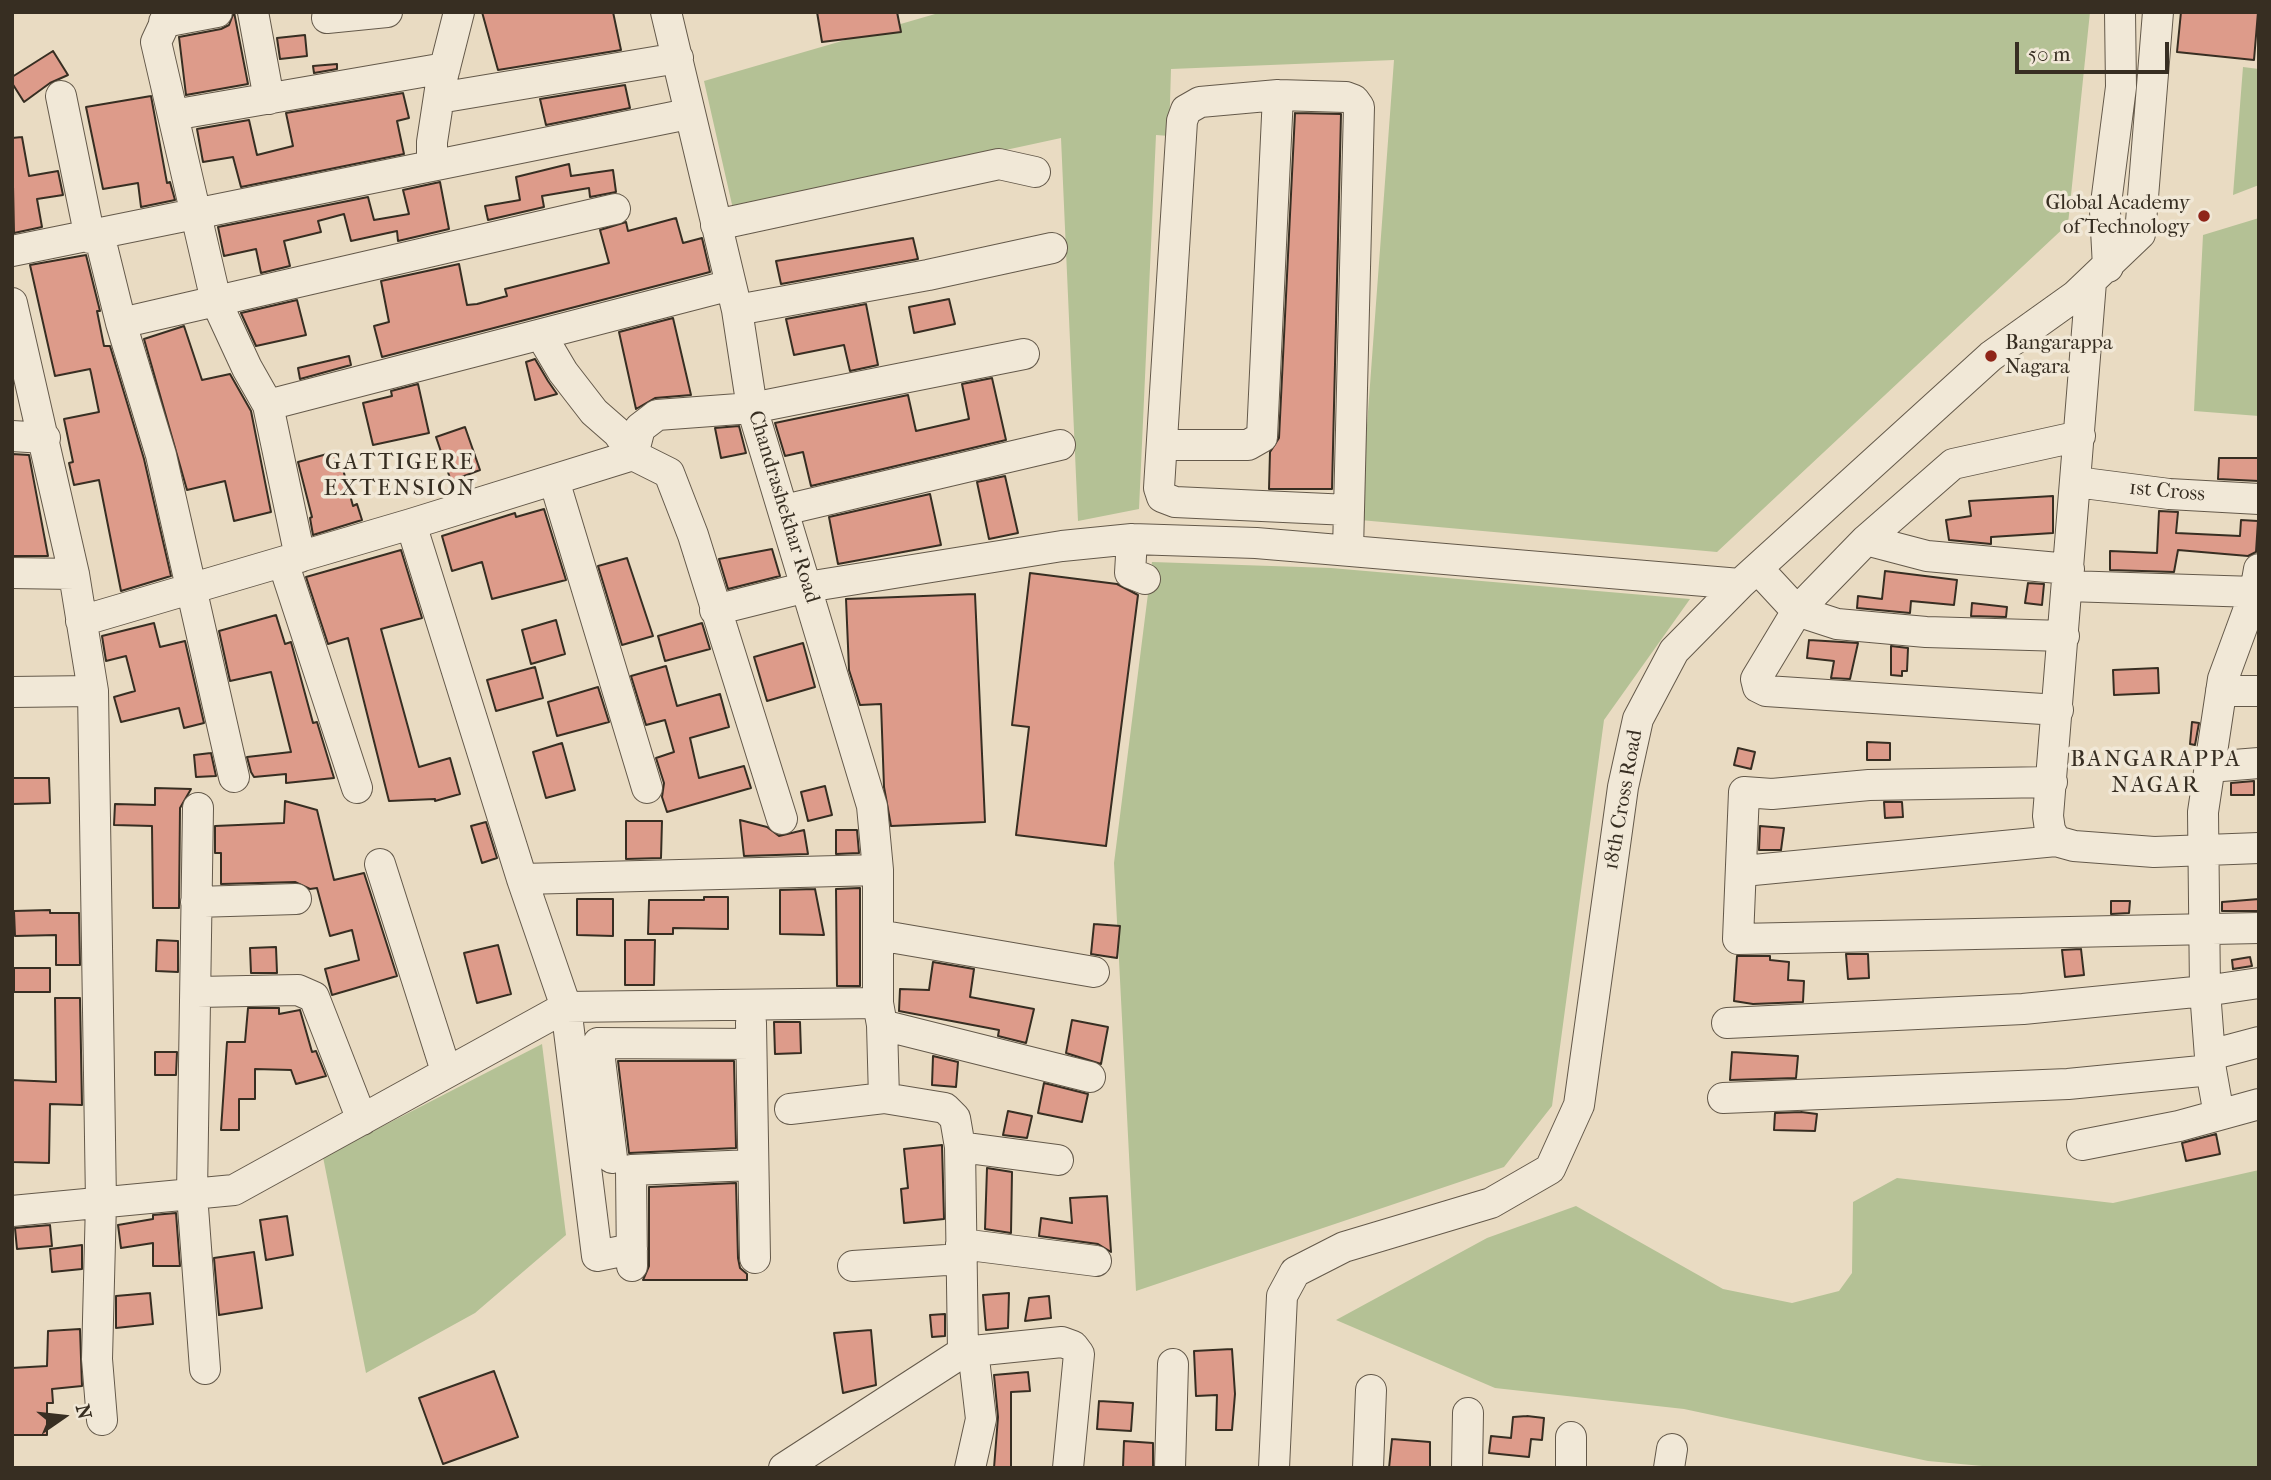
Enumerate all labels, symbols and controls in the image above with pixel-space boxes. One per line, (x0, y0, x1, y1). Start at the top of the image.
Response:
scale bar (2019, 28, 2173, 72)
text: 50 m (2028, 42, 2071, 66)
place label: Global Academy of Technology (2045, 191, 2190, 241)
marker: Global Academy of Technology (2196, 208, 2212, 224)
place label: Bangarappa Nagara (2005, 331, 2113, 381)
marker: Bangarappa Nagara (1983, 348, 1999, 364)
street label: Chandrashekhar Road (742, 408, 824, 606)
district label: GATTIGERE EXTENSION (325, 449, 475, 503)
street label: 1st Cross (2128, 476, 2206, 508)
street label: 18th Cross Road (1599, 728, 1649, 872)
district label: BANGARAPPA NAGAR (2071, 746, 2241, 800)
north arrow (28, 1382, 98, 1452)
text: N (71, 1402, 96, 1422)

